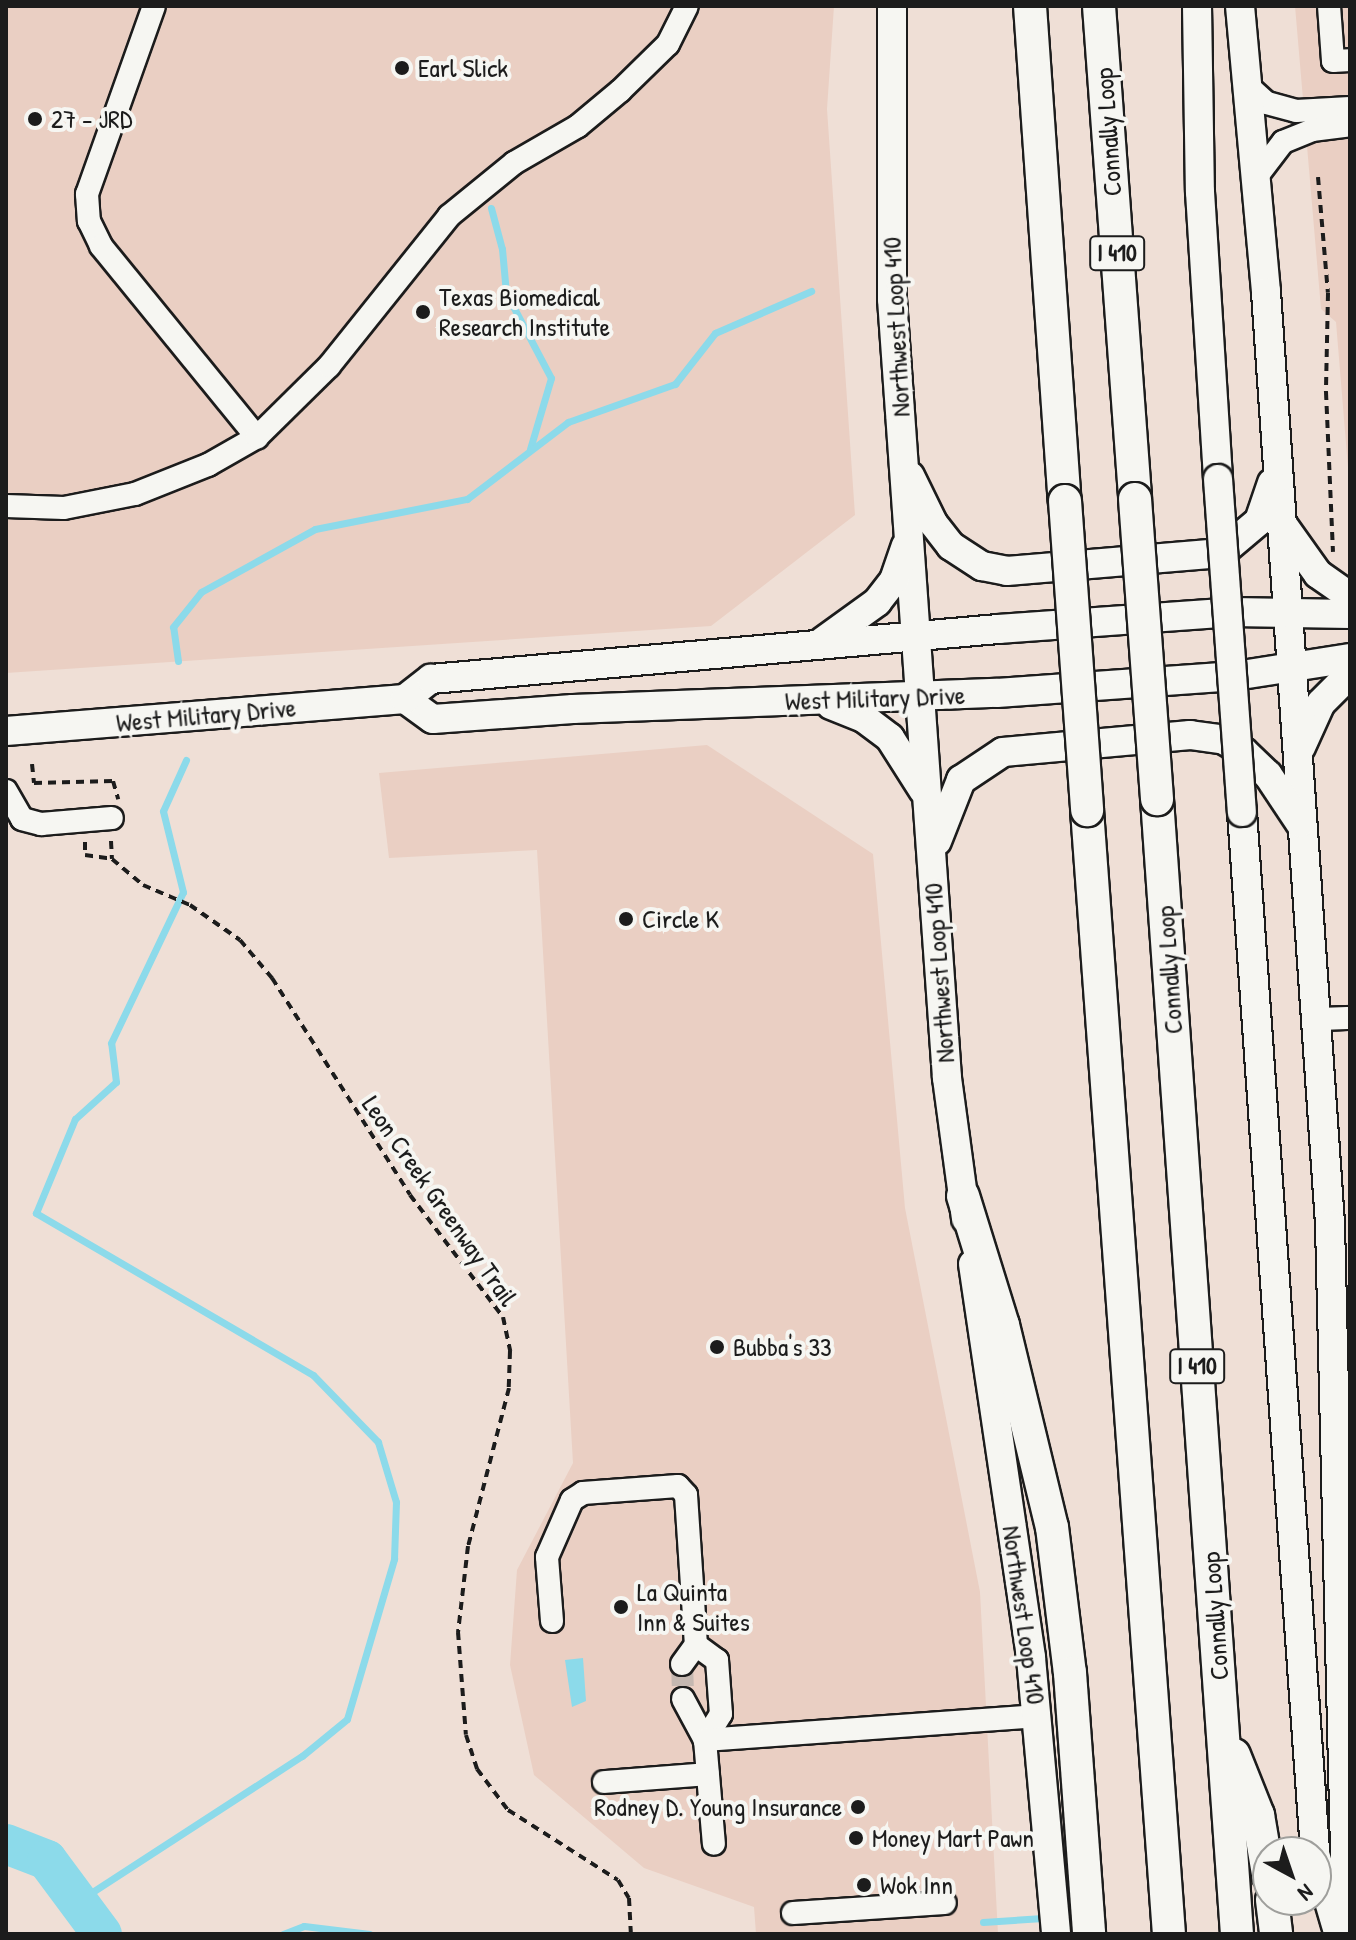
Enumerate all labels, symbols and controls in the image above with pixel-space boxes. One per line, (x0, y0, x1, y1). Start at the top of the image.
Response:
place label: Earl Slick (418, 52, 508, 84)
marker: Earl Slick (393, 59, 411, 77)
street label: Connally Loop (1088, 67, 1128, 197)
place label: 27 - JRD (51, 103, 132, 135)
marker: 27 - JRD (26, 110, 44, 128)
road number: I 410 (1089, 233, 1145, 273)
street label: Northwest Loop 410 (876, 236, 916, 418)
place label: Texas Biomedical Research Institute (439, 281, 610, 342)
marker: Texas Biomedical Research Institute (414, 303, 432, 321)
street label: West Military Drive (784, 679, 966, 717)
street label: West Military Drive (115, 692, 297, 738)
street label: Northwest Loop 410 (917, 882, 961, 1064)
place label: Circle K (642, 903, 719, 935)
street label: Connally Loop (1149, 905, 1189, 1035)
marker: Circle K (617, 910, 635, 928)
street label: Leon Creek Greenway Trail (356, 1090, 524, 1312)
place label: Bubba's 33 (733, 1331, 832, 1363)
marker: Bubba's 33 (708, 1338, 726, 1356)
road number: I 410 (1169, 1346, 1225, 1386)
street label: Northwest Loop 410 (996, 1524, 1052, 1706)
street label: Connally Loop (1195, 1551, 1235, 1681)
place label: La Quinta Inn & Suites (637, 1576, 750, 1638)
marker: La Quinta Inn & Suites (612, 1598, 630, 1616)
place label: Rodney D. Young Insurance (594, 1791, 842, 1823)
marker: Rodney D. Young Insurance (849, 1798, 867, 1816)
place label: Money Mart Pawn (872, 1822, 1034, 1854)
marker: Money Mart Pawn (847, 1829, 865, 1847)
north arrow (1252, 1836, 1332, 1916)
place label: Wok Inn (880, 1869, 953, 1901)
marker: Wok Inn (855, 1876, 873, 1894)
text: N (1292, 1878, 1320, 1908)

